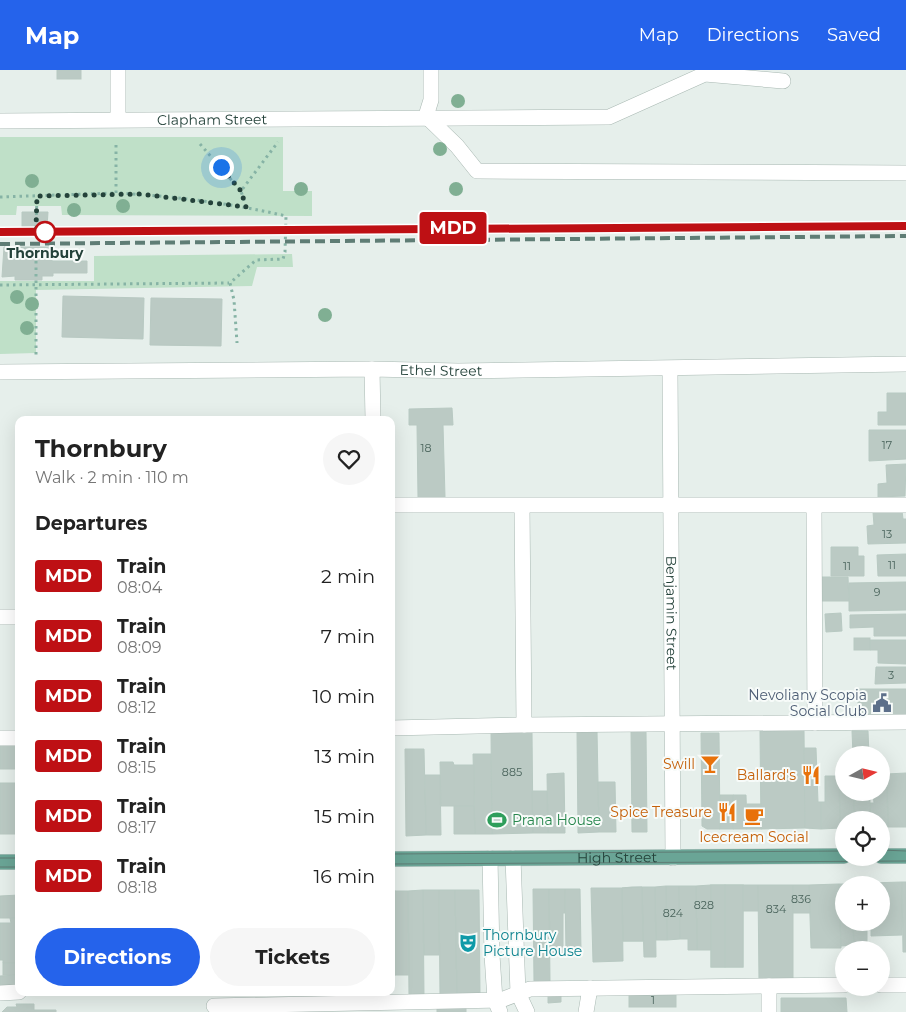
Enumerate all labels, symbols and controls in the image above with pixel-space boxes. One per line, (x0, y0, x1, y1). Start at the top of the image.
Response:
text: Map (25, 21, 79, 50)
text: Map (639, 24, 679, 46)
text: Directions (707, 24, 799, 46)
text: Saved (827, 24, 881, 46)
street label: Clapham Street (157, 110, 267, 129)
your location (209, 155, 234, 180)
line badge: MDD (424, 212, 482, 244)
text: MDD (430, 217, 476, 239)
marker: Thornbury (34, 221, 56, 243)
place label: Thornbury (7, 244, 84, 262)
street label: Ethel Street (399, 361, 483, 380)
button: heart (323, 433, 375, 485)
text: Thornbury (35, 434, 167, 463)
house number: 17 (882, 438, 892, 452)
house number: 18 (421, 441, 432, 455)
text: Walk · 2 min · 110 m (35, 468, 189, 487)
text: Departures (35, 512, 147, 535)
house number: 13 (882, 527, 892, 541)
text: Train (117, 555, 166, 578)
street label: Benjamin Street (662, 556, 681, 671)
house number: 11 (888, 558, 896, 572)
house number: 11 (843, 559, 851, 573)
text: MDD (45, 565, 92, 587)
text: 2 min (321, 565, 375, 588)
text: 08:04 (117, 578, 162, 597)
house number: 9 (874, 585, 881, 599)
text: Train (117, 615, 166, 638)
text: MDD (45, 625, 92, 647)
text: 7 min (321, 625, 375, 648)
text: 08:09 (117, 638, 161, 657)
house number: 3 (888, 668, 894, 682)
text: Train (117, 675, 166, 698)
text: MDD (45, 685, 92, 707)
text: 10 min (312, 685, 375, 708)
place label: Nevoliany Scopia Social Club (748, 686, 867, 720)
public building icon: Nevoliany Scopia Social Club (871, 692, 893, 714)
text: 08:12 (117, 698, 156, 717)
text: Train (117, 735, 166, 758)
text: MDD (45, 745, 92, 767)
text: 13 min (314, 745, 375, 768)
north arrow (835, 746, 890, 801)
map controls (835, 746, 890, 996)
bar icon: Swill (699, 753, 721, 775)
place label: Swill (663, 755, 695, 773)
text: 08:15 (117, 758, 156, 777)
restaurant icon: Ballard's (800, 764, 822, 786)
house number: 885 (502, 765, 522, 779)
place label: Ballard's (737, 766, 796, 784)
text: Train (117, 795, 166, 818)
restaurant icon: Spice Treasure (716, 801, 738, 823)
place label: Spice Treasure (610, 803, 712, 821)
text: MDD (45, 805, 92, 827)
text: 15 min (314, 805, 375, 828)
cafe icon: Icecream Social (743, 805, 765, 827)
sports icon: Prana House (486, 809, 508, 831)
place label: Prana House (512, 811, 601, 829)
button: locate (835, 811, 890, 866)
text: 08:17 (117, 818, 156, 837)
place label: Icecream Social (699, 828, 809, 846)
street label: High Street (577, 848, 658, 867)
text: Train (117, 855, 166, 878)
text: MDD (45, 865, 92, 887)
text: 16 min (313, 865, 375, 888)
button: + (835, 876, 890, 931)
text: 08:18 (117, 878, 157, 897)
house number: 836 (791, 892, 811, 906)
house number: 828 (694, 898, 714, 912)
house number: 834 (766, 902, 787, 916)
house number: 824 (663, 906, 684, 920)
place label: Thornbury Picture House (483, 926, 582, 960)
button: Directions (35, 928, 200, 986)
button: Tickets (210, 928, 375, 986)
theatre icon: Thornbury Picture House (457, 932, 479, 954)
button: − (835, 941, 890, 996)
house number: 1 (651, 993, 655, 1007)

